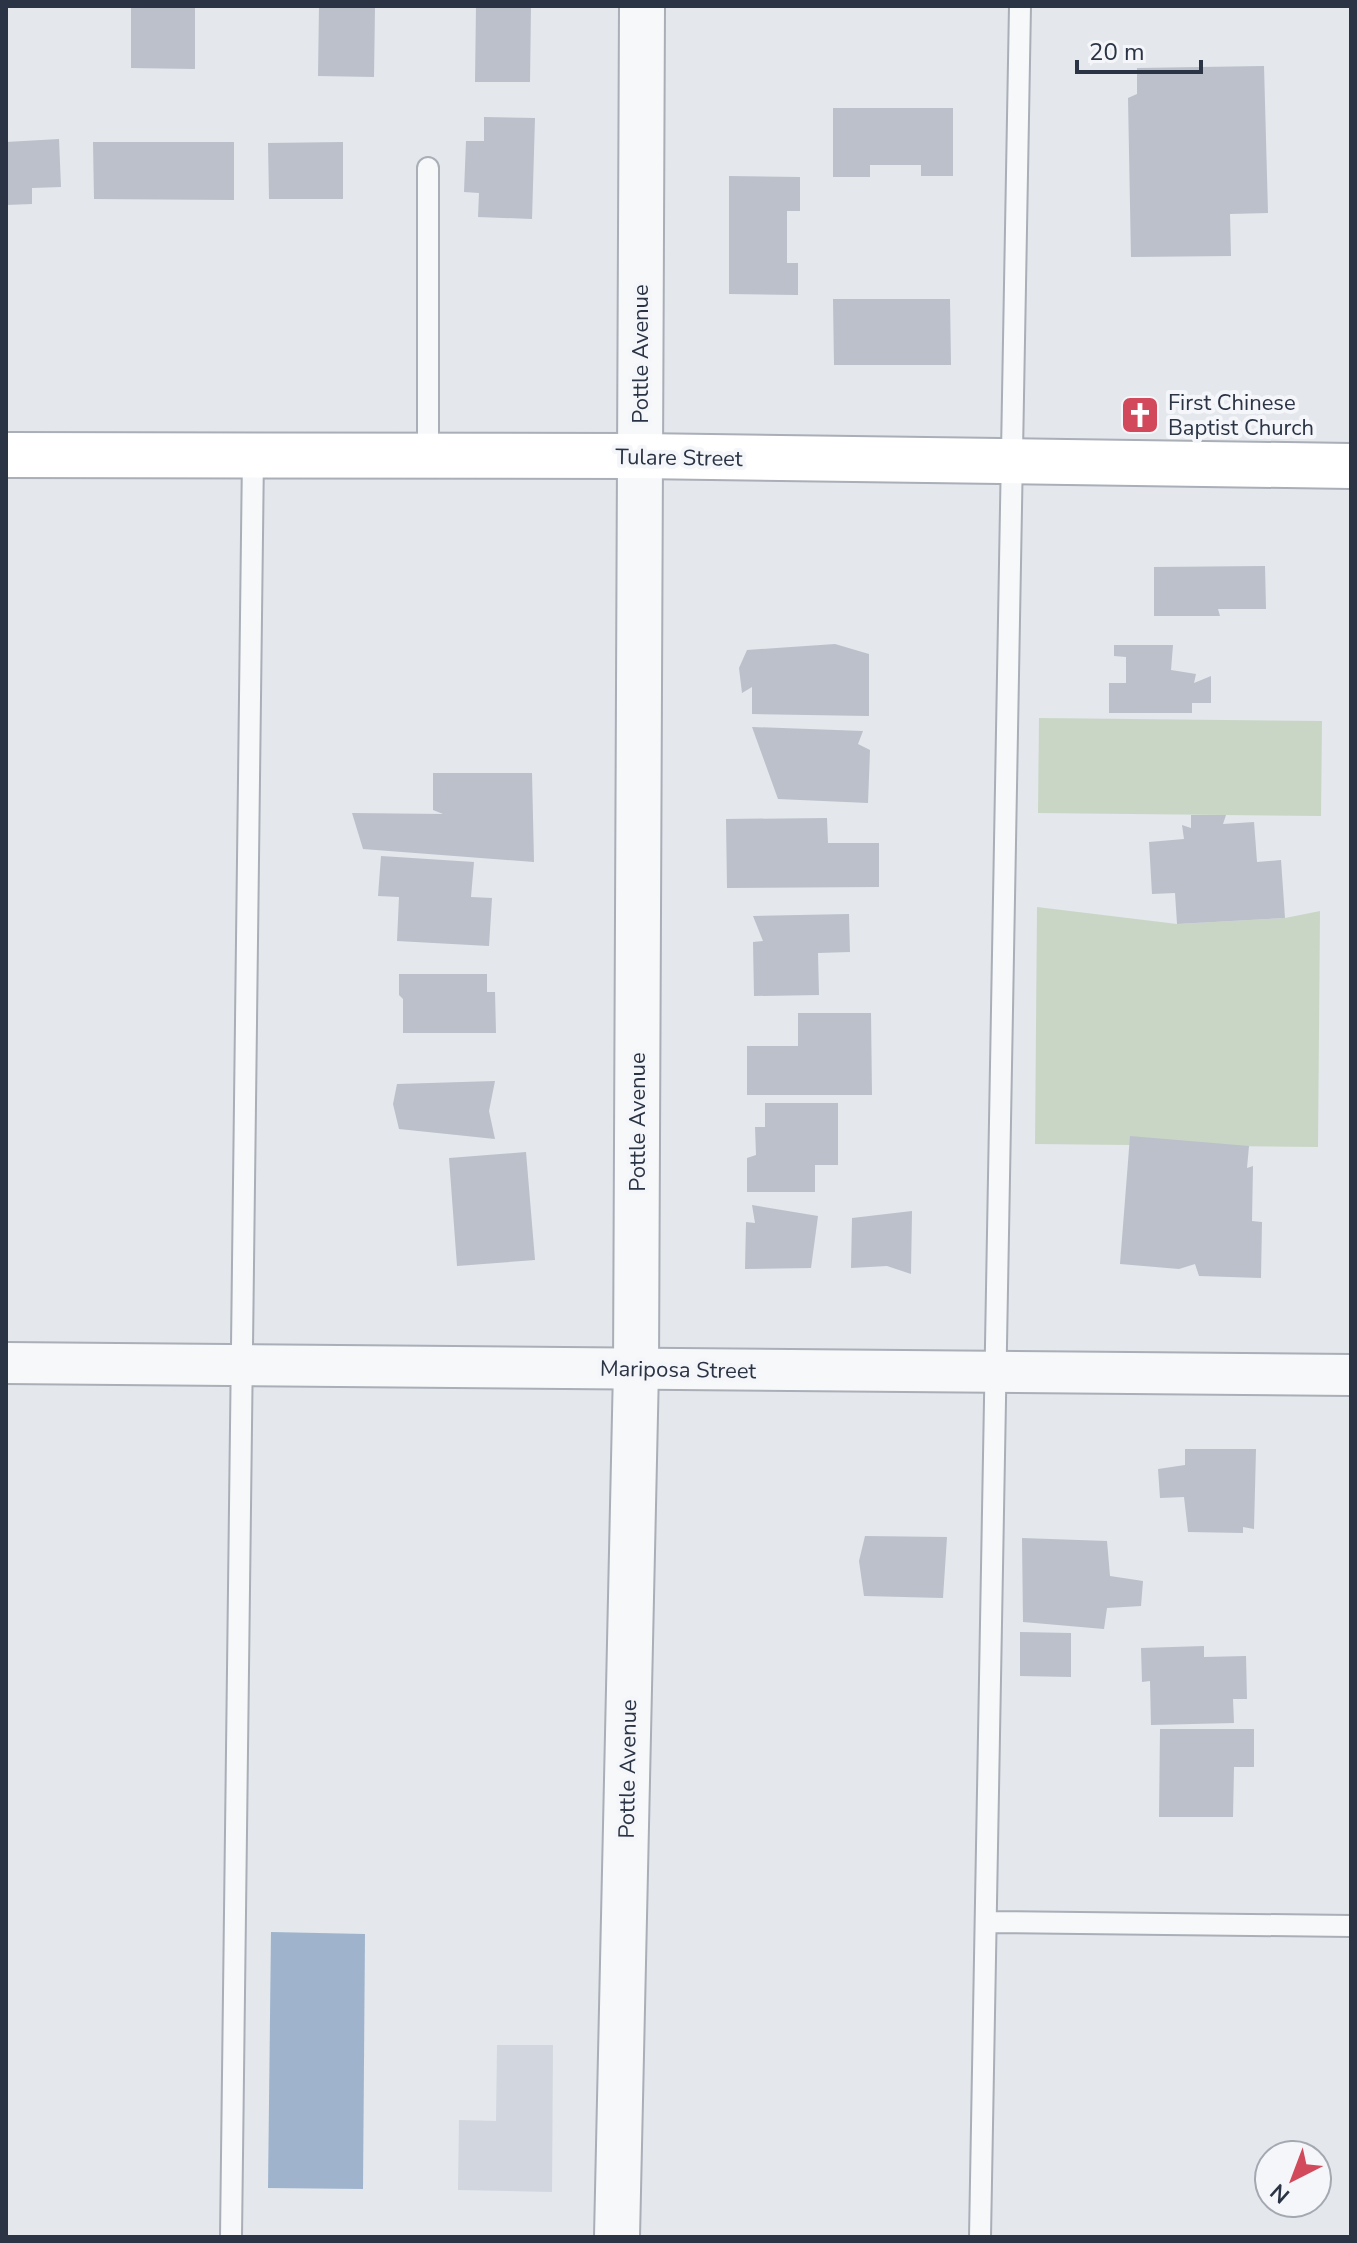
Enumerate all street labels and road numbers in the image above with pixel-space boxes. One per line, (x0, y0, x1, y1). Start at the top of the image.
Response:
street label: Pottle Avenue (626, 284, 656, 424)
street label: Tulare Street (615, 442, 743, 474)
street label: Pottle Avenue (623, 1052, 653, 1192)
street label: Mariposa Street (600, 1354, 757, 1386)
street label: Pottle Avenue (612, 1699, 644, 1839)

